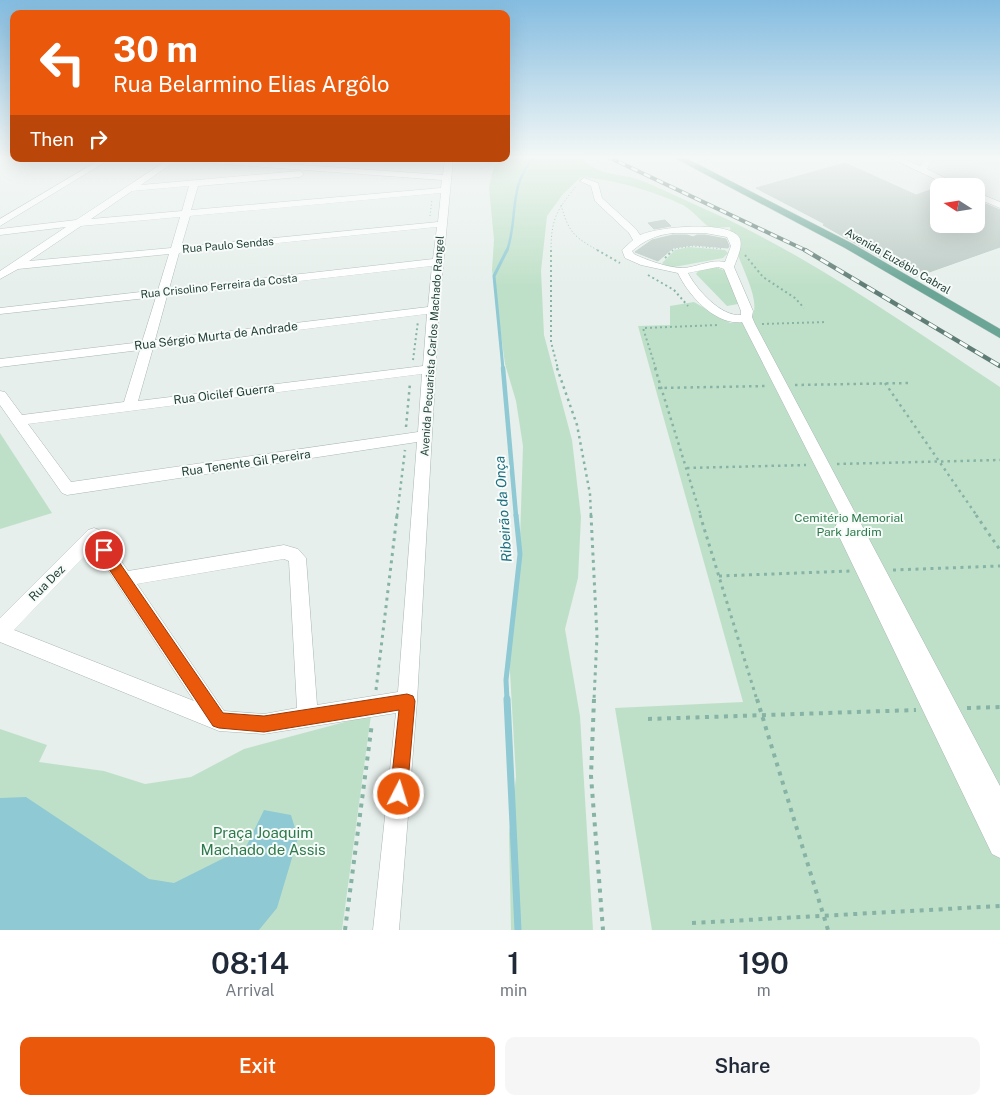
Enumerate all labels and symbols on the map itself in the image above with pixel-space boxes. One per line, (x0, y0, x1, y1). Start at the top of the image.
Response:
north arrow (930, 178, 985, 232)
street label: Avenida Euzébio Cabral (843, 226, 953, 296)
street label: Rua Paulo Sendas (182, 235, 275, 255)
street label: Avenida Pecuarista Carlos Machado Rangel (418, 235, 446, 457)
street label: Rua Crisolino Ferreira da Costa (140, 272, 298, 300)
street label: Rua Sérgio Murta de Andrade (133, 319, 299, 353)
street label: Rua Oicilef Guerra (173, 381, 275, 407)
street label: Rua Tenente Gil Pereira (180, 447, 312, 479)
water label: Ribeirão da Onça (491, 455, 515, 563)
park label: Cemitério Memorial Park Jardim (794, 511, 904, 539)
pin (83, 529, 125, 571)
street label: Rua Dez (26, 562, 68, 604)
position arrow (372, 767, 424, 819)
park label: Praça Joaquim Machado de Assis (200, 824, 326, 858)

